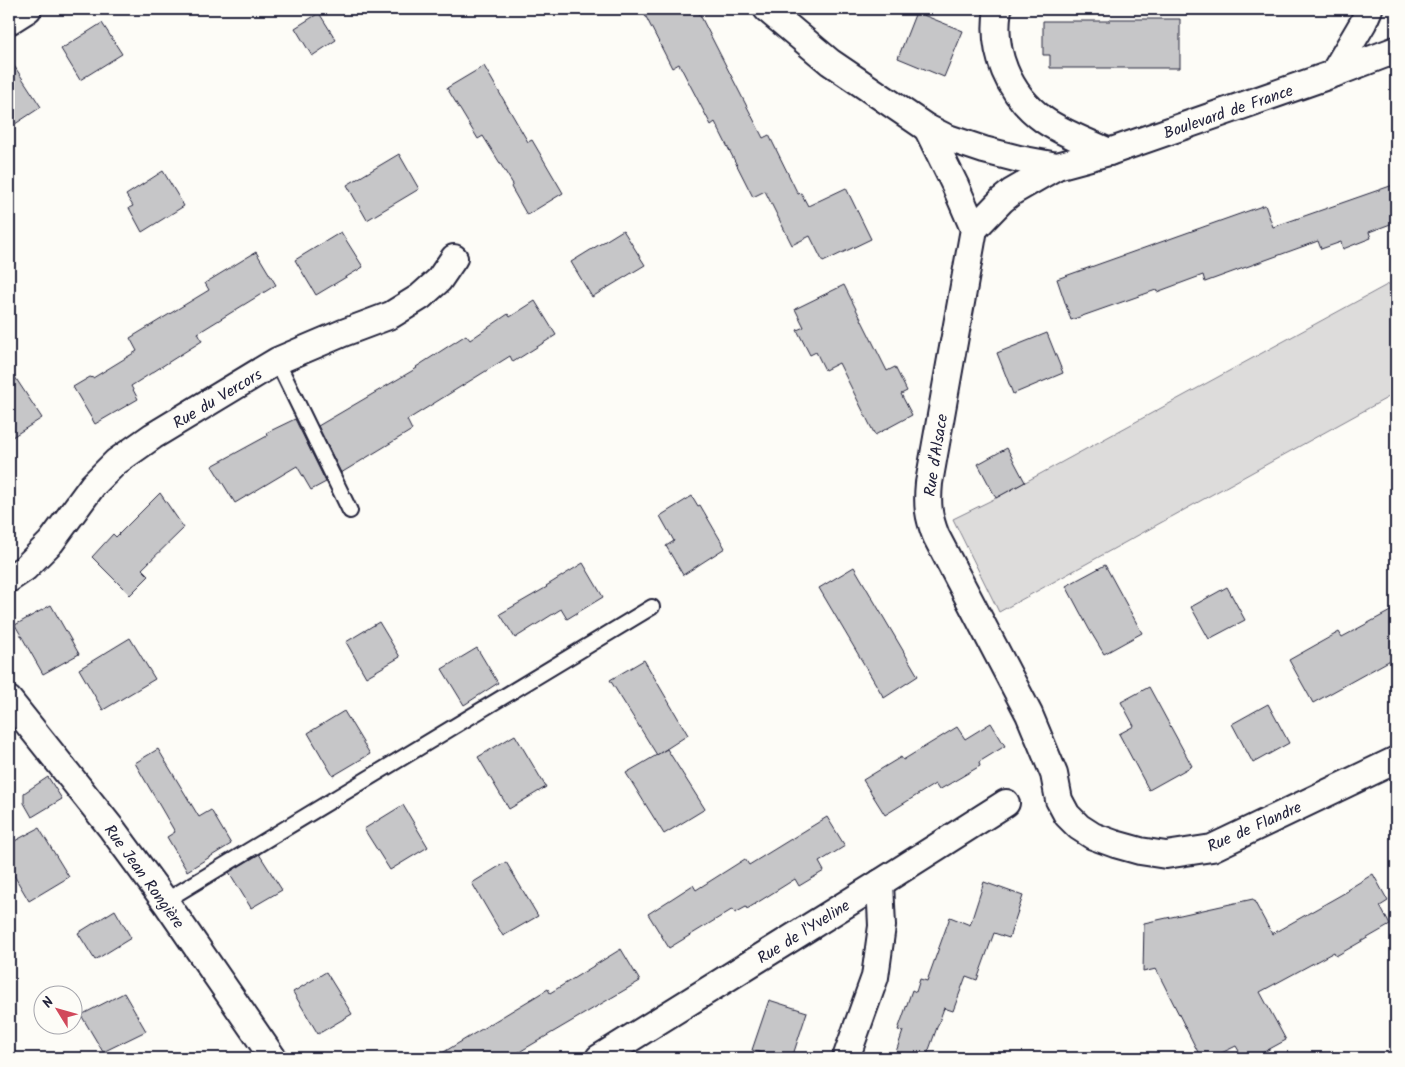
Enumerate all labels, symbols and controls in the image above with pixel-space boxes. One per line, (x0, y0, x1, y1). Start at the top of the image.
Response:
street label: Boulevard de France (1160, 78, 1297, 146)
street label: Rue du Vercors (168, 363, 267, 436)
street label: Rue d'Alsace (918, 412, 955, 498)
street label: Rue de Flandre (1203, 795, 1306, 859)
street label: Rue Jean Rongière (97, 819, 190, 934)
street label: Rue de l'Yveline (753, 894, 855, 971)
north arrow (32, 984, 82, 1034)
text: N (37, 993, 60, 1013)

